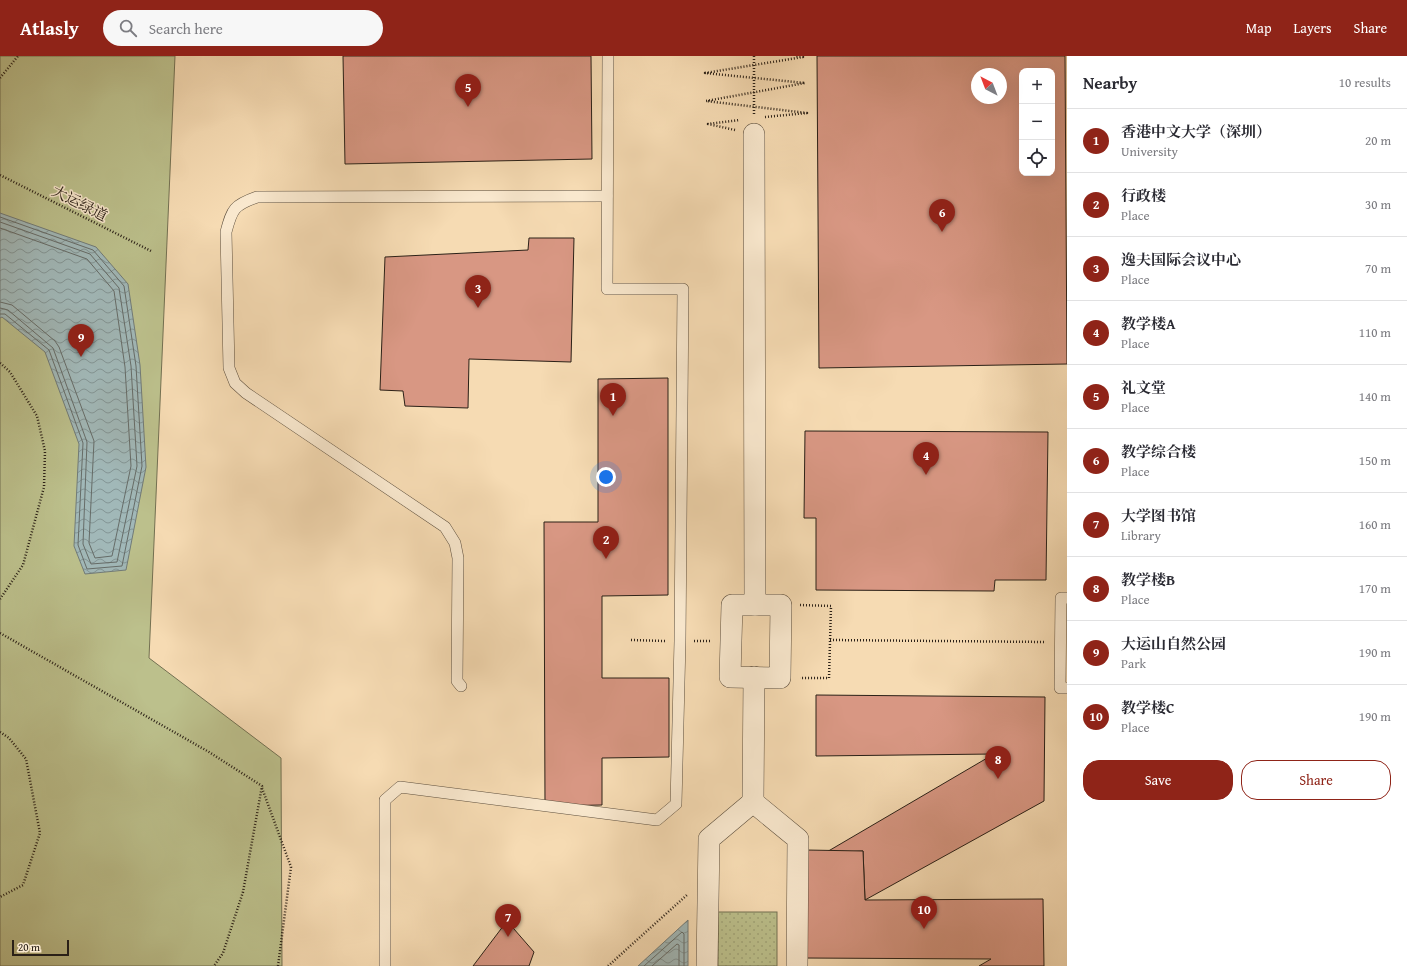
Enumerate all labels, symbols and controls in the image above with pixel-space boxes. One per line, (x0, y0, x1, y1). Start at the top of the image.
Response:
search box (103, 10, 383, 46)
text: Atlasly (20, 14, 79, 42)
icon: search (117, 17, 139, 39)
text: Search here (149, 18, 223, 39)
text: Map (1246, 18, 1272, 38)
text: Layers (1294, 18, 1332, 38)
text: Share (1354, 18, 1387, 38)
north arrow (971, 68, 1007, 104)
map controls (1019, 68, 1055, 176)
button: + (1019, 68, 1055, 104)
text: Nearby (1083, 70, 1137, 95)
text: 10 results (1339, 73, 1391, 92)
pin: 5 (455, 74, 481, 107)
button: − (1019, 104, 1055, 140)
text: 香港中文大学（深圳） (1121, 121, 1271, 142)
text: 1 (1093, 131, 1099, 150)
text: 20 m (1365, 131, 1391, 150)
button: locate (1019, 140, 1055, 176)
text: University (1121, 142, 1178, 161)
street label: 大运绿道 (48, 180, 112, 226)
text: 行政楼 (1121, 185, 1166, 206)
text: 2 (1093, 195, 1099, 214)
text: 30 m (1365, 195, 1391, 214)
pin: 6 (929, 199, 955, 232)
text: Place (1121, 206, 1150, 225)
text: 逸夫国际会议中心 (1121, 249, 1241, 270)
text: 3 (1093, 259, 1099, 278)
text: 70 m (1365, 259, 1391, 278)
text: Place (1121, 270, 1150, 289)
pin: 3 (465, 275, 491, 308)
text: 教学楼A (1121, 313, 1176, 334)
text: 4 (1093, 323, 1099, 342)
text: 110 m (1359, 323, 1391, 342)
pin: 9 (68, 324, 94, 357)
text: Place (1121, 334, 1150, 353)
text: 礼文堂 (1121, 377, 1166, 398)
pin: 1 (600, 383, 626, 416)
text: 5 (1093, 387, 1099, 406)
text: 140 m (1359, 387, 1391, 406)
text: Place (1121, 398, 1150, 417)
text: 教学综合楼 (1121, 441, 1196, 462)
pin: 4 (913, 442, 939, 475)
text: 6 (1093, 451, 1099, 470)
text: 150 m (1359, 451, 1391, 470)
text: Place (1121, 462, 1150, 481)
your location (596, 467, 616, 487)
text: 大学图书馆 (1121, 505, 1196, 526)
text: 7 (1093, 515, 1099, 534)
text: 160 m (1359, 515, 1391, 534)
pin: 2 (593, 526, 619, 559)
text: Library (1121, 526, 1161, 545)
text: 教学楼B (1121, 569, 1175, 590)
text: 8 (1093, 579, 1099, 598)
text: 170 m (1359, 579, 1391, 598)
text: Place (1121, 590, 1150, 609)
text: 大运山自然公园 (1121, 633, 1226, 654)
text: 9 (1093, 643, 1099, 662)
text: 190 m (1359, 643, 1391, 662)
text: Park (1121, 654, 1146, 673)
text: 教学楼C (1121, 697, 1174, 718)
text: 10 (1089, 707, 1103, 726)
text: 190 m (1359, 707, 1391, 726)
text: Place (1121, 718, 1150, 737)
pin: 8 (985, 746, 1011, 779)
button: Save (1083, 760, 1233, 800)
button: Share (1241, 760, 1391, 800)
pin: 10 (911, 896, 937, 929)
pin: 7 (495, 904, 521, 937)
scale bar (12, 938, 69, 957)
text: 20 m (18, 939, 40, 955)

